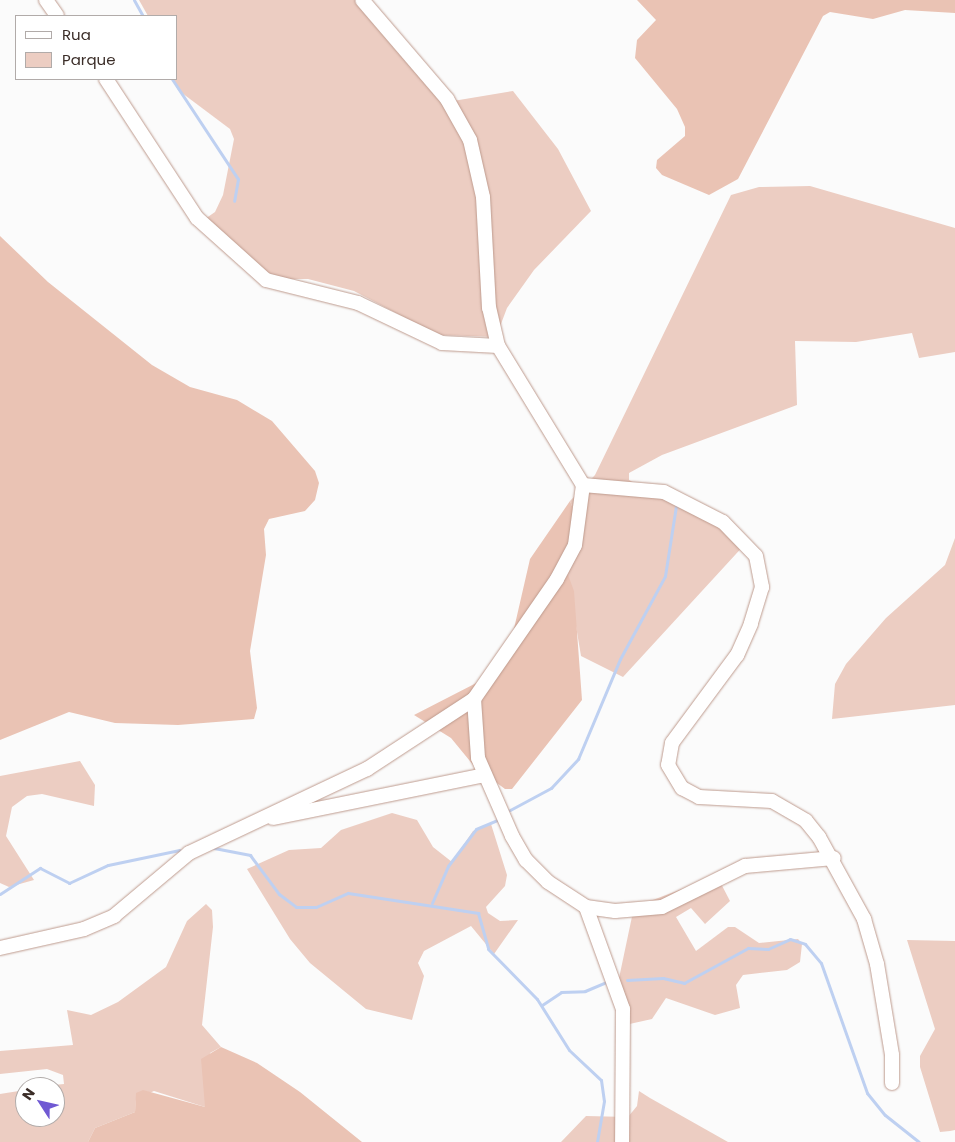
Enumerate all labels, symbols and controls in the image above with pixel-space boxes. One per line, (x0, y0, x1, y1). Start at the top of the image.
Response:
legend (15, 15, 178, 80)
text: Rua (62, 24, 91, 45)
text: Parque (62, 49, 115, 70)
north arrow (15, 1077, 65, 1127)
text: N (17, 1084, 40, 1104)

